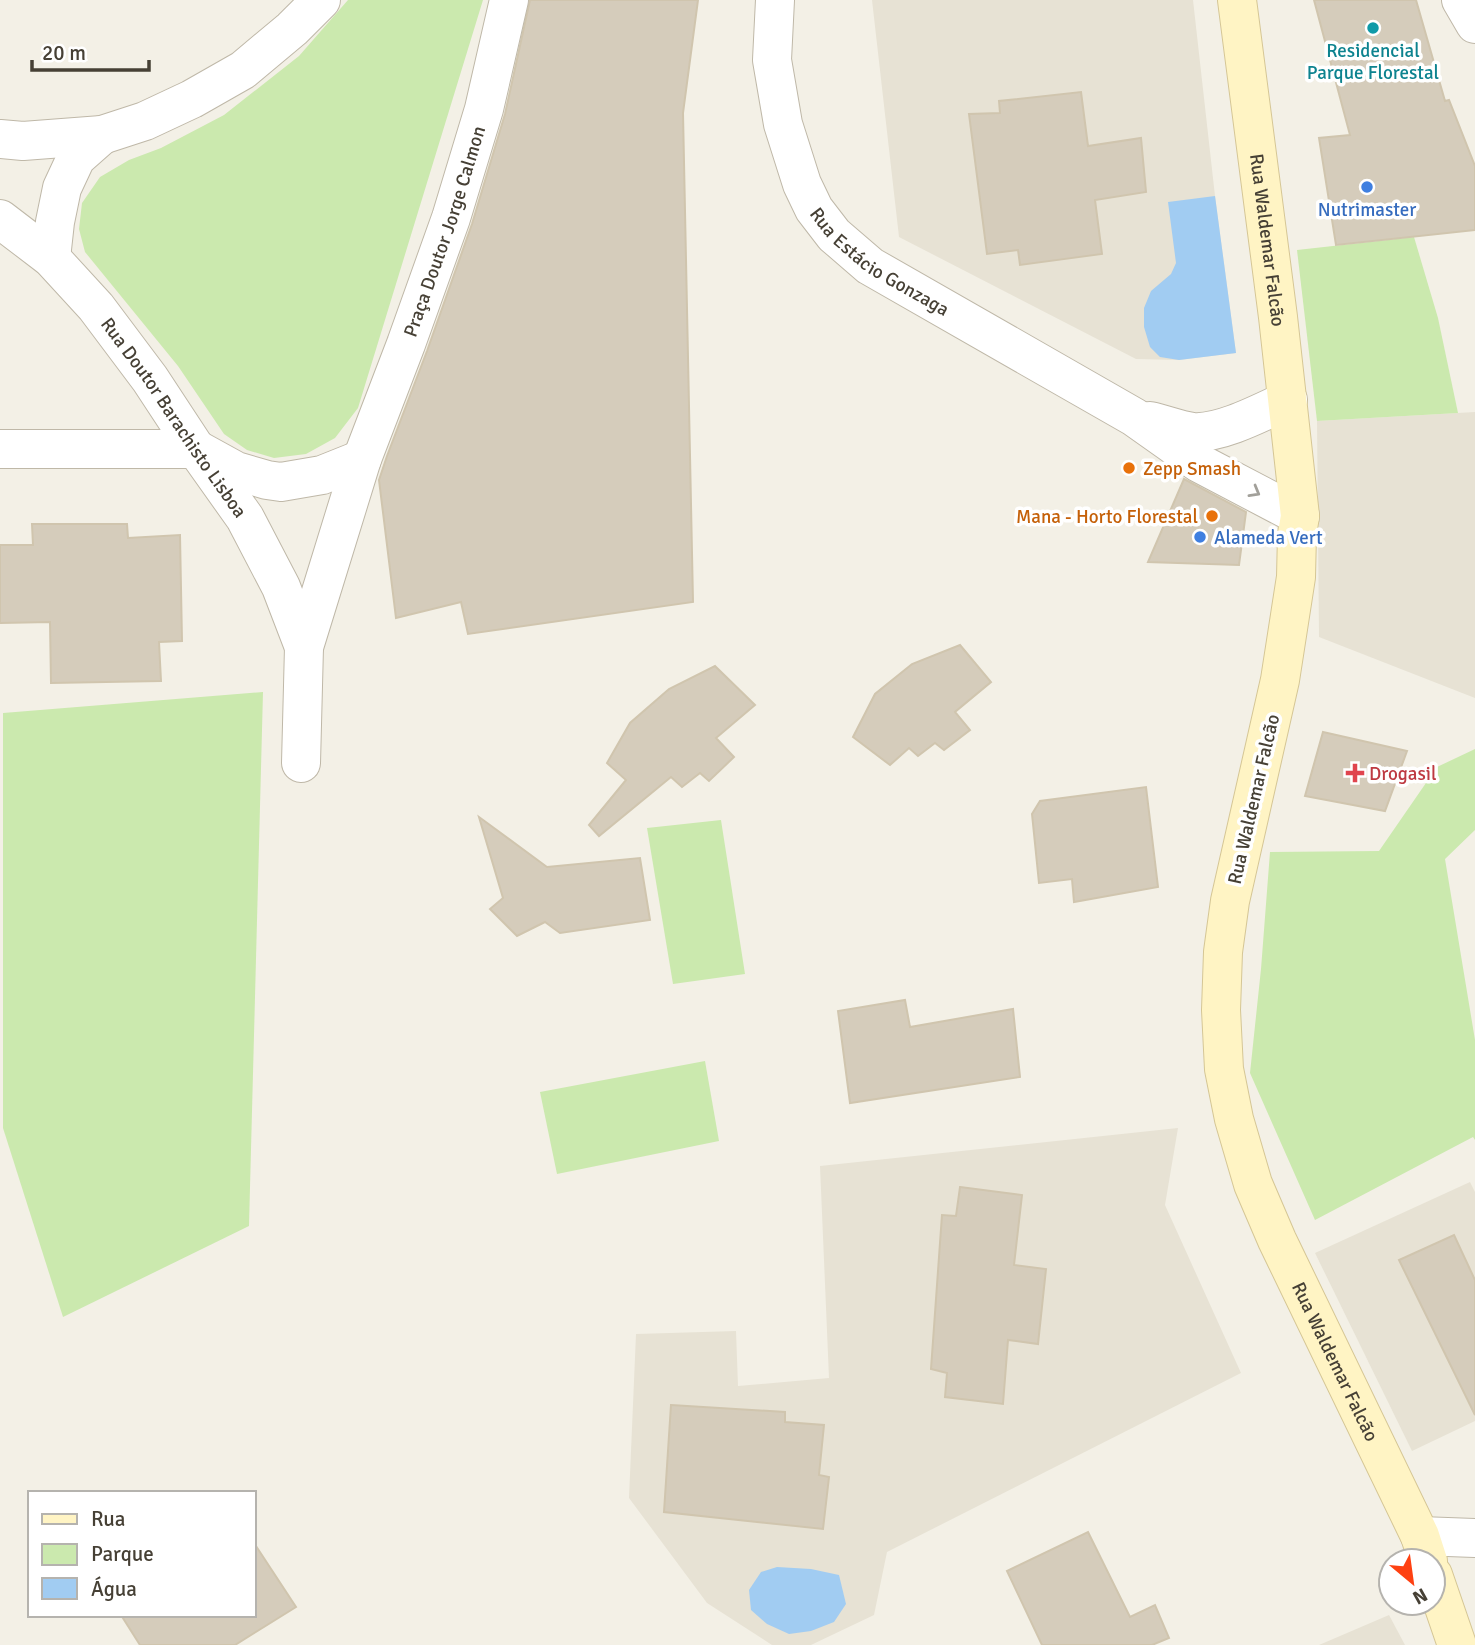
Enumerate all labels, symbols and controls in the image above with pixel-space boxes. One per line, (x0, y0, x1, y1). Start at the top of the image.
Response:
marker: Residencial Parque Florestal (1365, 20, 1381, 36)
scale bar (32, 28, 149, 72)
place label: Residencial Parque Florestal (1307, 39, 1439, 85)
text: 20 m (42, 40, 86, 66)
street label: Praça Doutor Jorge Calmon (399, 123, 491, 340)
street label: Rua Waldemar Falcão (1244, 152, 1290, 328)
marker: Nutrimaster (1359, 179, 1375, 195)
place label: Nutrimaster (1318, 198, 1416, 222)
street label: Rua Estácio Gonzaga (804, 203, 953, 322)
street label: Rua Doutor Barachisto Lisboa (95, 313, 252, 523)
place label: Zepp Smash (1143, 457, 1241, 481)
marker: Zepp Smash (1121, 460, 1137, 476)
one-way arrow (1247, 484, 1260, 497)
place label: Mana - Horto Florestal (1016, 505, 1198, 529)
marker: Mana - Horto Florestal (1204, 508, 1220, 524)
place label: Alameda Vert (1214, 526, 1323, 550)
marker: Alameda Vert (1192, 529, 1208, 545)
street label: Rua Waldemar Falcão (1223, 712, 1285, 887)
place label: Drogasil (1369, 762, 1437, 786)
marker: Drogasil (1347, 765, 1363, 781)
street label: Rua Waldemar Falcão (1286, 1278, 1383, 1446)
legend (28, 1491, 256, 1617)
text: Rua (91, 1506, 125, 1532)
text: Parque (91, 1541, 154, 1567)
north arrow (1377, 1547, 1447, 1617)
text: Água (91, 1576, 137, 1602)
text: N (1408, 1582, 1431, 1610)

